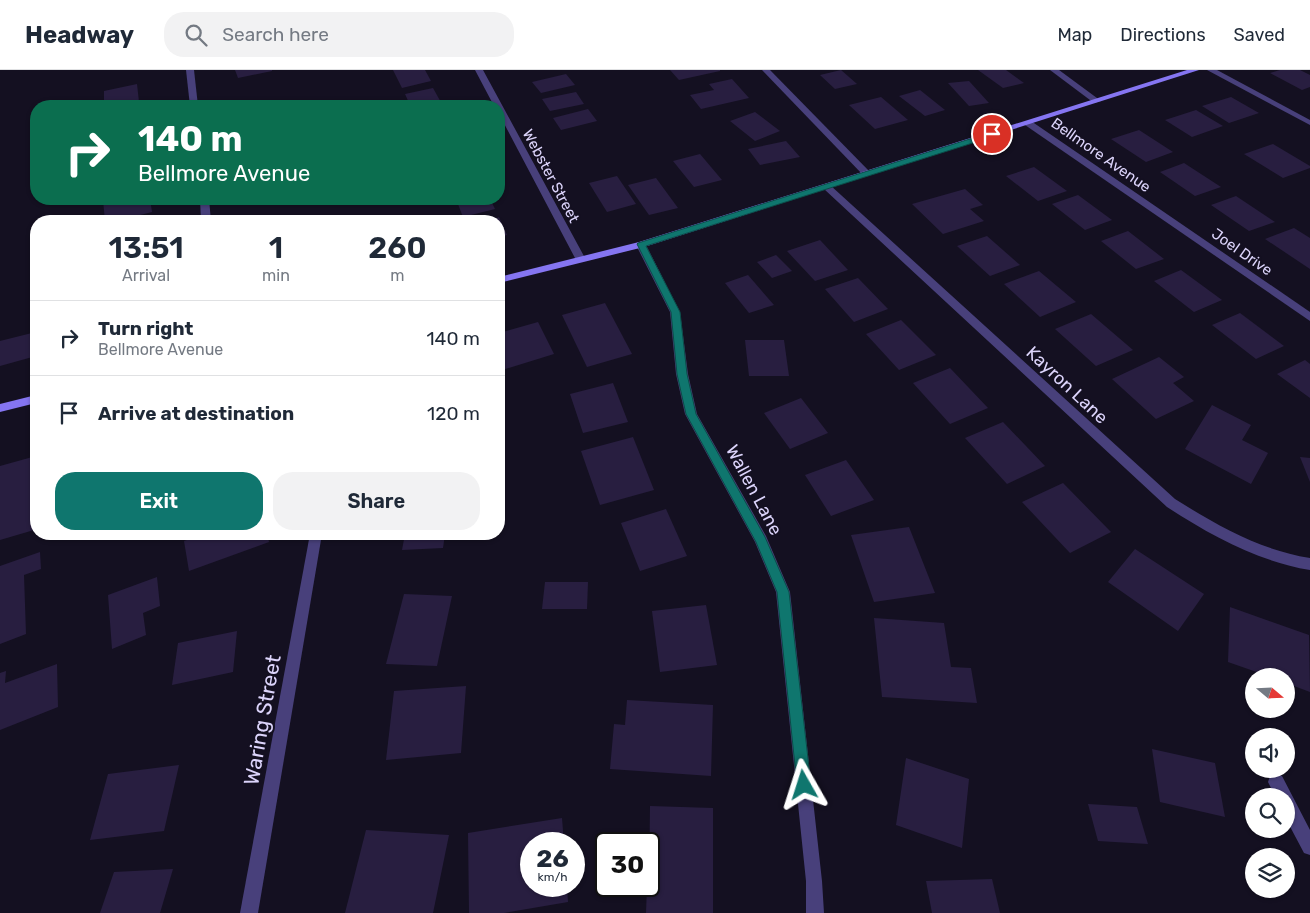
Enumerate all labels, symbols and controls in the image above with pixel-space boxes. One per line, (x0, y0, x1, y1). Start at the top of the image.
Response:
search box (164, 12, 514, 57)
text: Headway (25, 21, 134, 49)
icon: search (182, 21, 210, 49)
text: Search here (222, 23, 329, 46)
text: Map (1057, 24, 1092, 46)
text: Directions (1120, 24, 1206, 46)
text: Saved (1234, 24, 1285, 46)
pin (971, 113, 1013, 155)
street label: Bellmore Avenue (1048, 114, 1154, 196)
text: 140 m (138, 118, 243, 160)
icon: right (55, 120, 120, 185)
icon: arrive (978, 120, 1006, 148)
street label: Webster Street (519, 126, 583, 226)
text: Bellmore Avenue (138, 160, 310, 187)
street label: Joel Drive (1208, 225, 1276, 279)
text: 13:51 (108, 230, 184, 266)
text: 1 (269, 230, 283, 266)
text: 260 (368, 230, 427, 266)
text: Arrival (122, 266, 170, 285)
text: min (262, 266, 290, 285)
text: m (390, 266, 405, 285)
text: Turn right (98, 317, 193, 340)
icon: right (55, 324, 83, 352)
text: 140 m (426, 327, 480, 350)
text: Bellmore Avenue (98, 340, 223, 359)
street label: Kayron Lane (1022, 342, 1112, 428)
icon: arrive (55, 399, 83, 427)
text: Arrive at destination (98, 402, 294, 425)
text: 120 m (427, 402, 480, 425)
street label: Wallen Lane (721, 441, 787, 539)
button: Exit (55, 472, 263, 530)
button: Share (273, 472, 480, 530)
street label: Waring Street (238, 653, 286, 787)
north arrow (1245, 668, 1295, 718)
map controls (1245, 668, 1295, 898)
button: sound (1245, 728, 1295, 778)
position arrow (777, 758, 829, 810)
button: search (1245, 788, 1295, 838)
speed limit sign: 30 (595, 832, 660, 897)
text: 26 (536, 844, 569, 873)
button: layers (1245, 848, 1295, 898)
text: km/h (538, 870, 567, 884)

